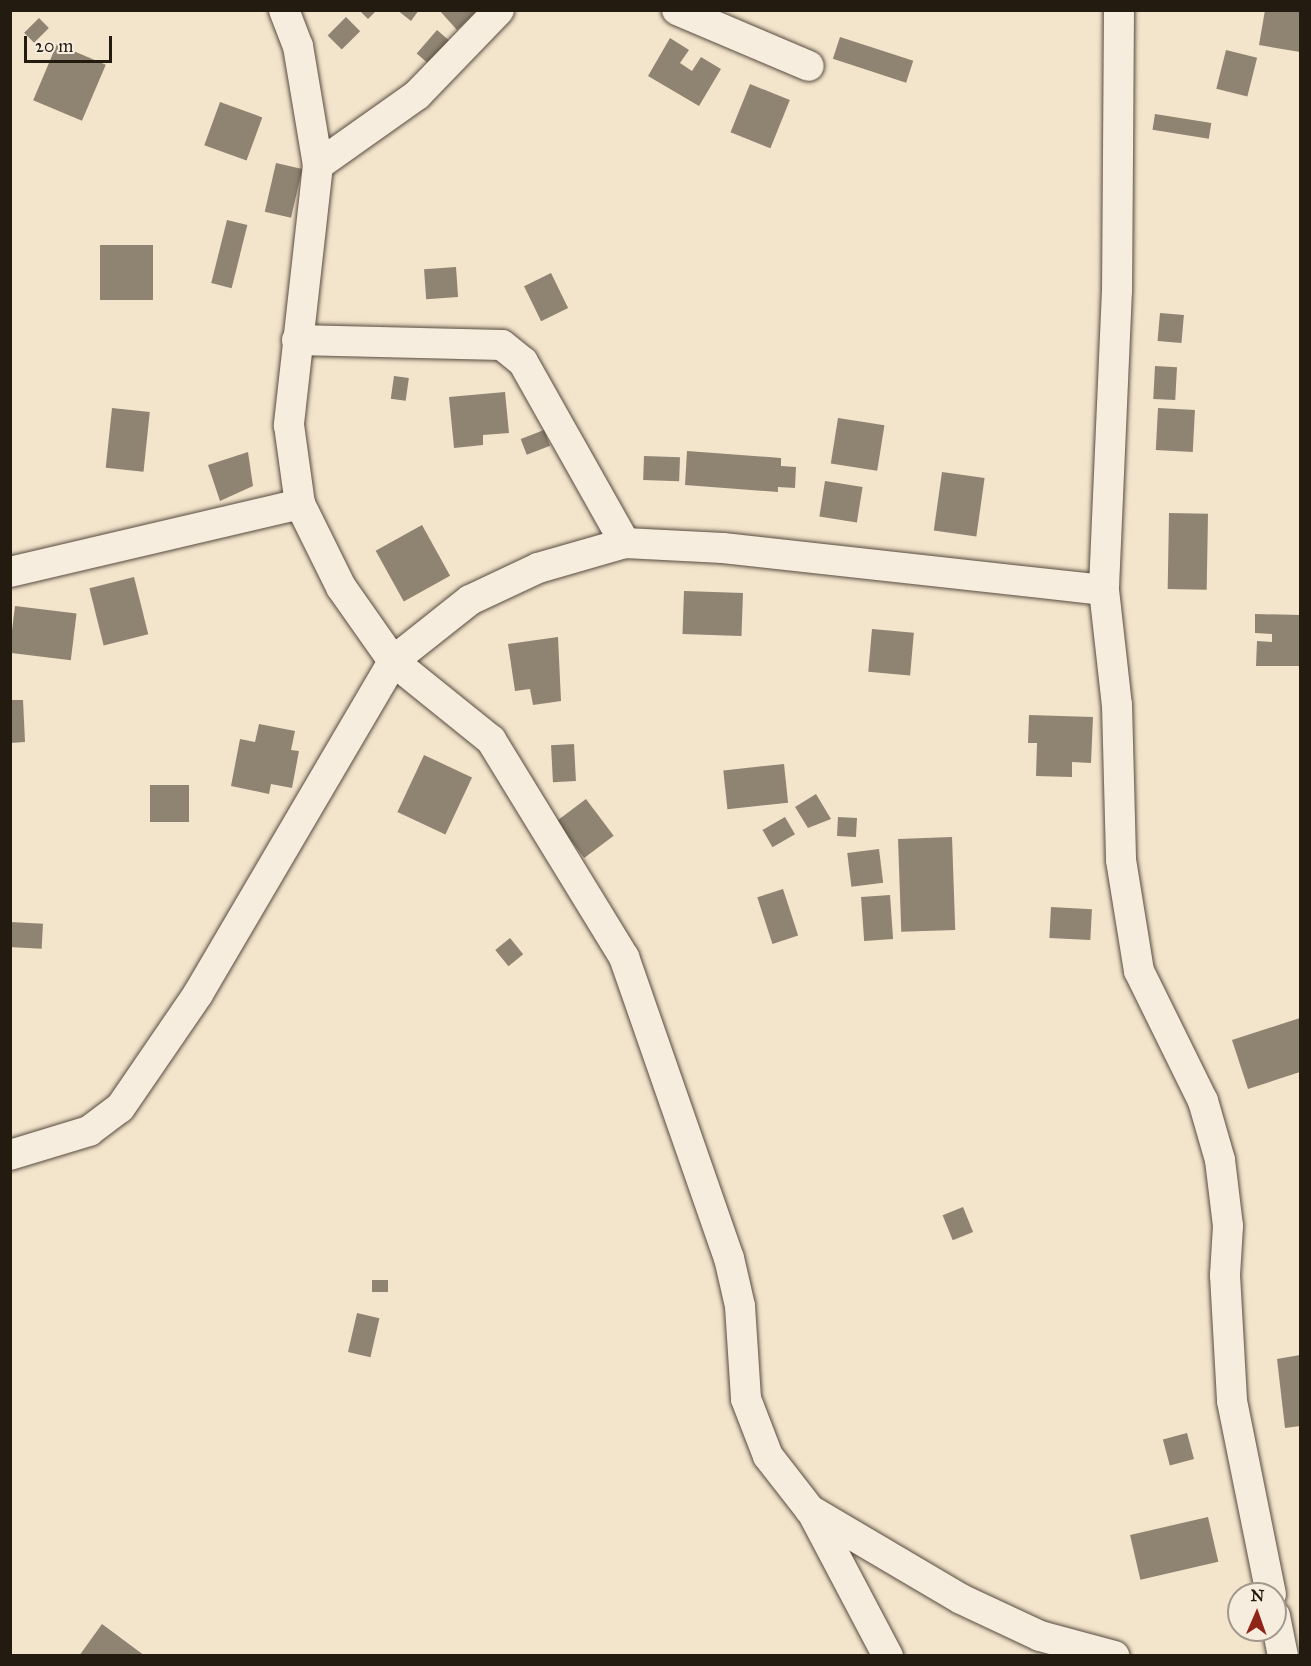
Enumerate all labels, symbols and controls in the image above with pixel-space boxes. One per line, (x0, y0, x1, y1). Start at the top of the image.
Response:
scale bar (27, 24, 116, 62)
text: 20 m (35, 35, 73, 57)
north arrow (1227, 1582, 1287, 1642)
text: N (1250, 1586, 1265, 1605)

